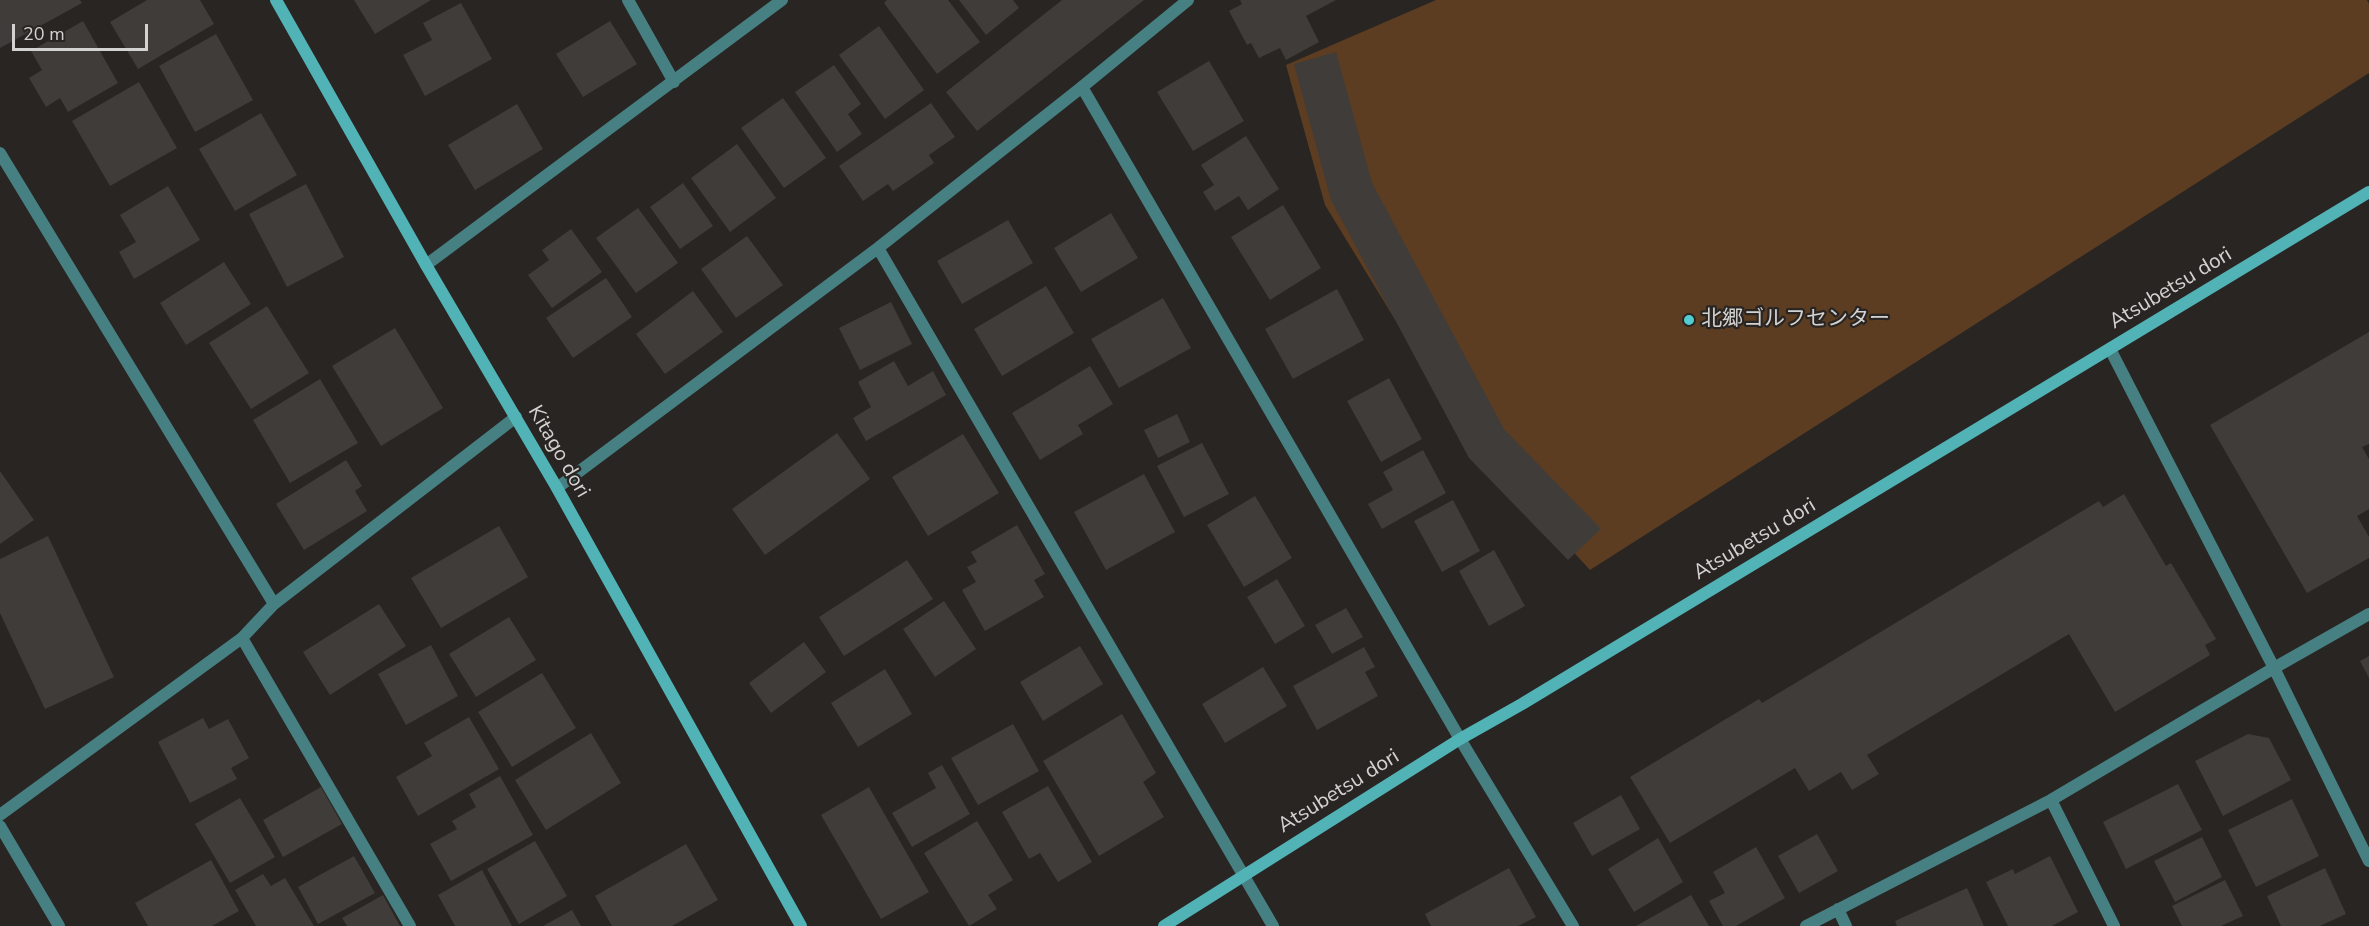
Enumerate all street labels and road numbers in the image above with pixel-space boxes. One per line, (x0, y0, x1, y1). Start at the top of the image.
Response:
street label: Atsubetsu dori (2105, 243, 2237, 335)
street label: Kitago dori (522, 401, 594, 503)
street label: Atsubetsu dori (1689, 494, 1821, 586)
street label: Atsubetsu dori (1274, 745, 1404, 839)

